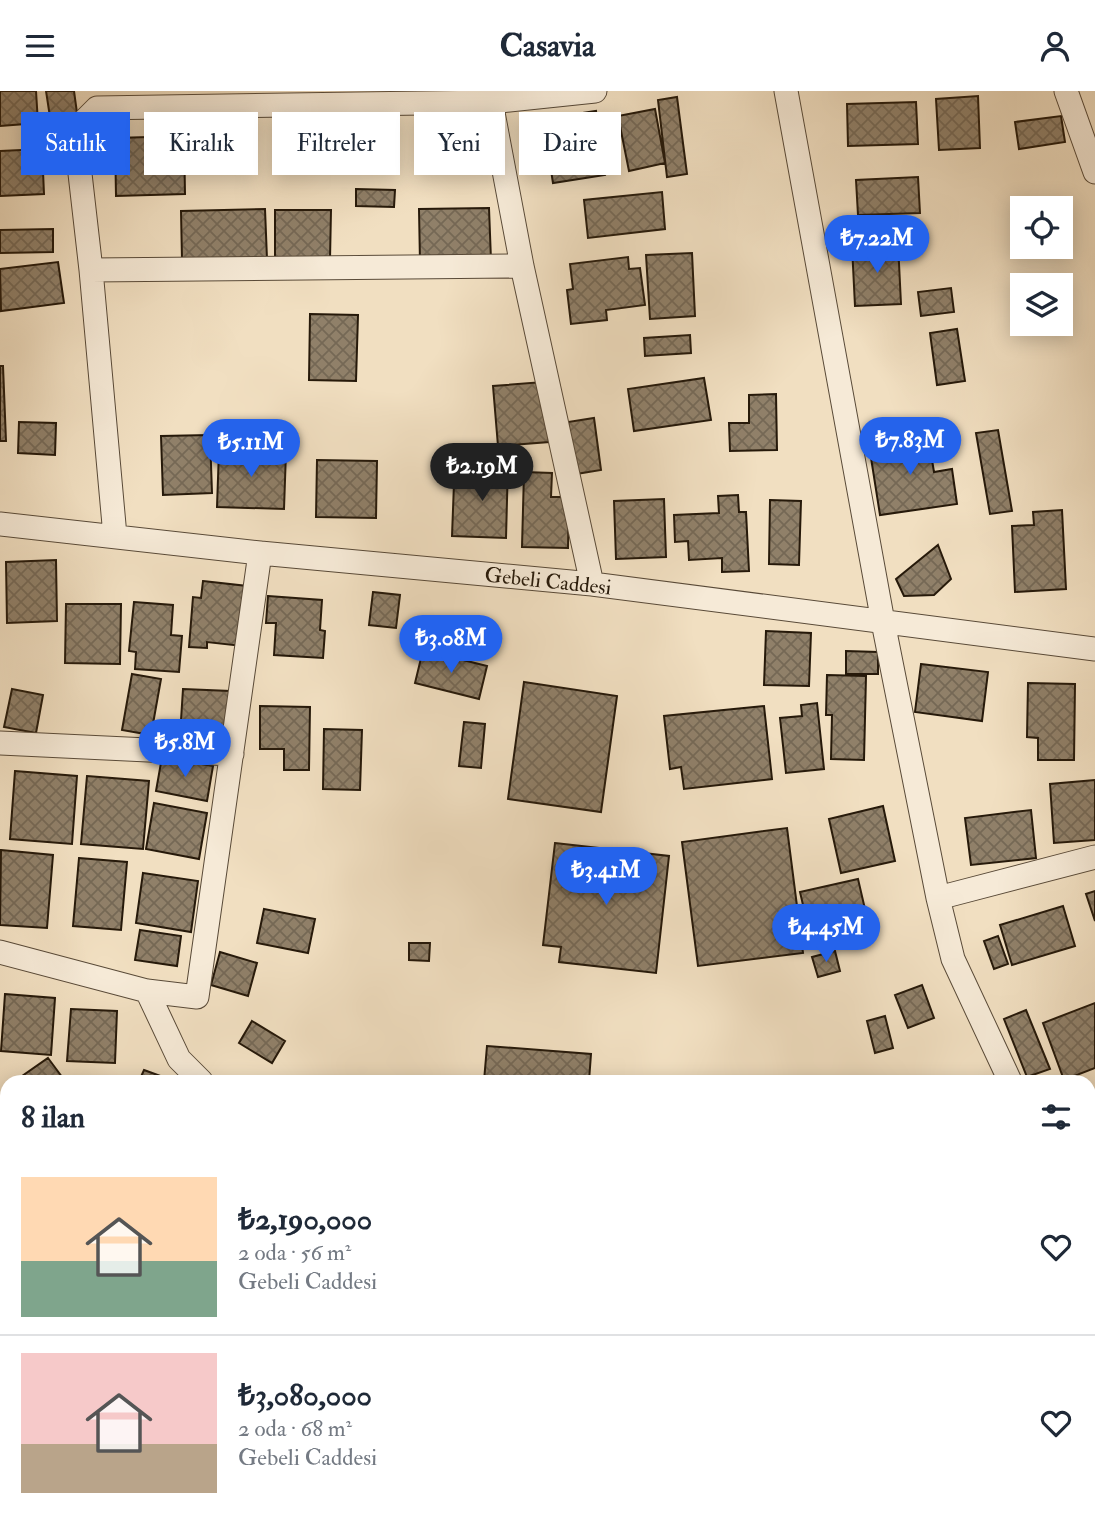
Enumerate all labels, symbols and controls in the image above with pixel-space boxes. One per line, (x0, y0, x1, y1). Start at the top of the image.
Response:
text: Casavia (500, 26, 595, 66)
icon: menu (21, 27, 59, 65)
icon: person (1036, 27, 1074, 65)
chip: Satılık (21, 112, 130, 175)
chip: Kiralık (144, 112, 258, 175)
chip: Filtreler (272, 112, 400, 175)
chip: Yeni (414, 112, 505, 175)
chip: Daire (519, 112, 621, 175)
map controls (1010, 196, 1073, 336)
button: locate (1010, 196, 1073, 259)
pin: ₺7.22M (820, 215, 934, 275)
text: ₺7.22M (840, 223, 914, 252)
button: layers (1010, 273, 1073, 336)
pin: ₺7.83M (853, 417, 967, 477)
pin: ₺5.11M (194, 419, 308, 479)
text: ₺7.83M (875, 425, 945, 454)
text: ₺5.11M (218, 427, 284, 456)
pin: ₺2.19M (425, 443, 539, 503)
text: ₺2.19M (446, 451, 518, 480)
street label: Gebeli Caddesi (483, 561, 613, 602)
pin: ₺3.08M (394, 615, 508, 675)
text: ₺3.08M (415, 623, 487, 652)
pin: ₺5.8M (136, 719, 234, 779)
text: ₺5.8M (155, 727, 215, 756)
pin: ₺3.41M (549, 847, 663, 907)
text: ₺3.41M (571, 855, 641, 884)
pin: ₺4.45M (769, 905, 883, 964)
text: ₺4.45M (788, 912, 864, 941)
icon: filters (1037, 1098, 1075, 1136)
text: 8 ilan (21, 1099, 85, 1136)
text: ₺2,190,000 (238, 1201, 372, 1238)
icon: home (77, 1205, 161, 1289)
icon: heart (1037, 1228, 1075, 1266)
text: 2 oda · 56 m² (238, 1238, 351, 1267)
text: Gebeli Caddesi (238, 1267, 377, 1296)
text: ₺3,080,000 (238, 1377, 372, 1414)
icon: home (77, 1381, 161, 1465)
icon: heart (1037, 1404, 1075, 1442)
text: 2 oda · 68 m² (238, 1414, 352, 1443)
text: Gebeli Caddesi (238, 1443, 377, 1472)

